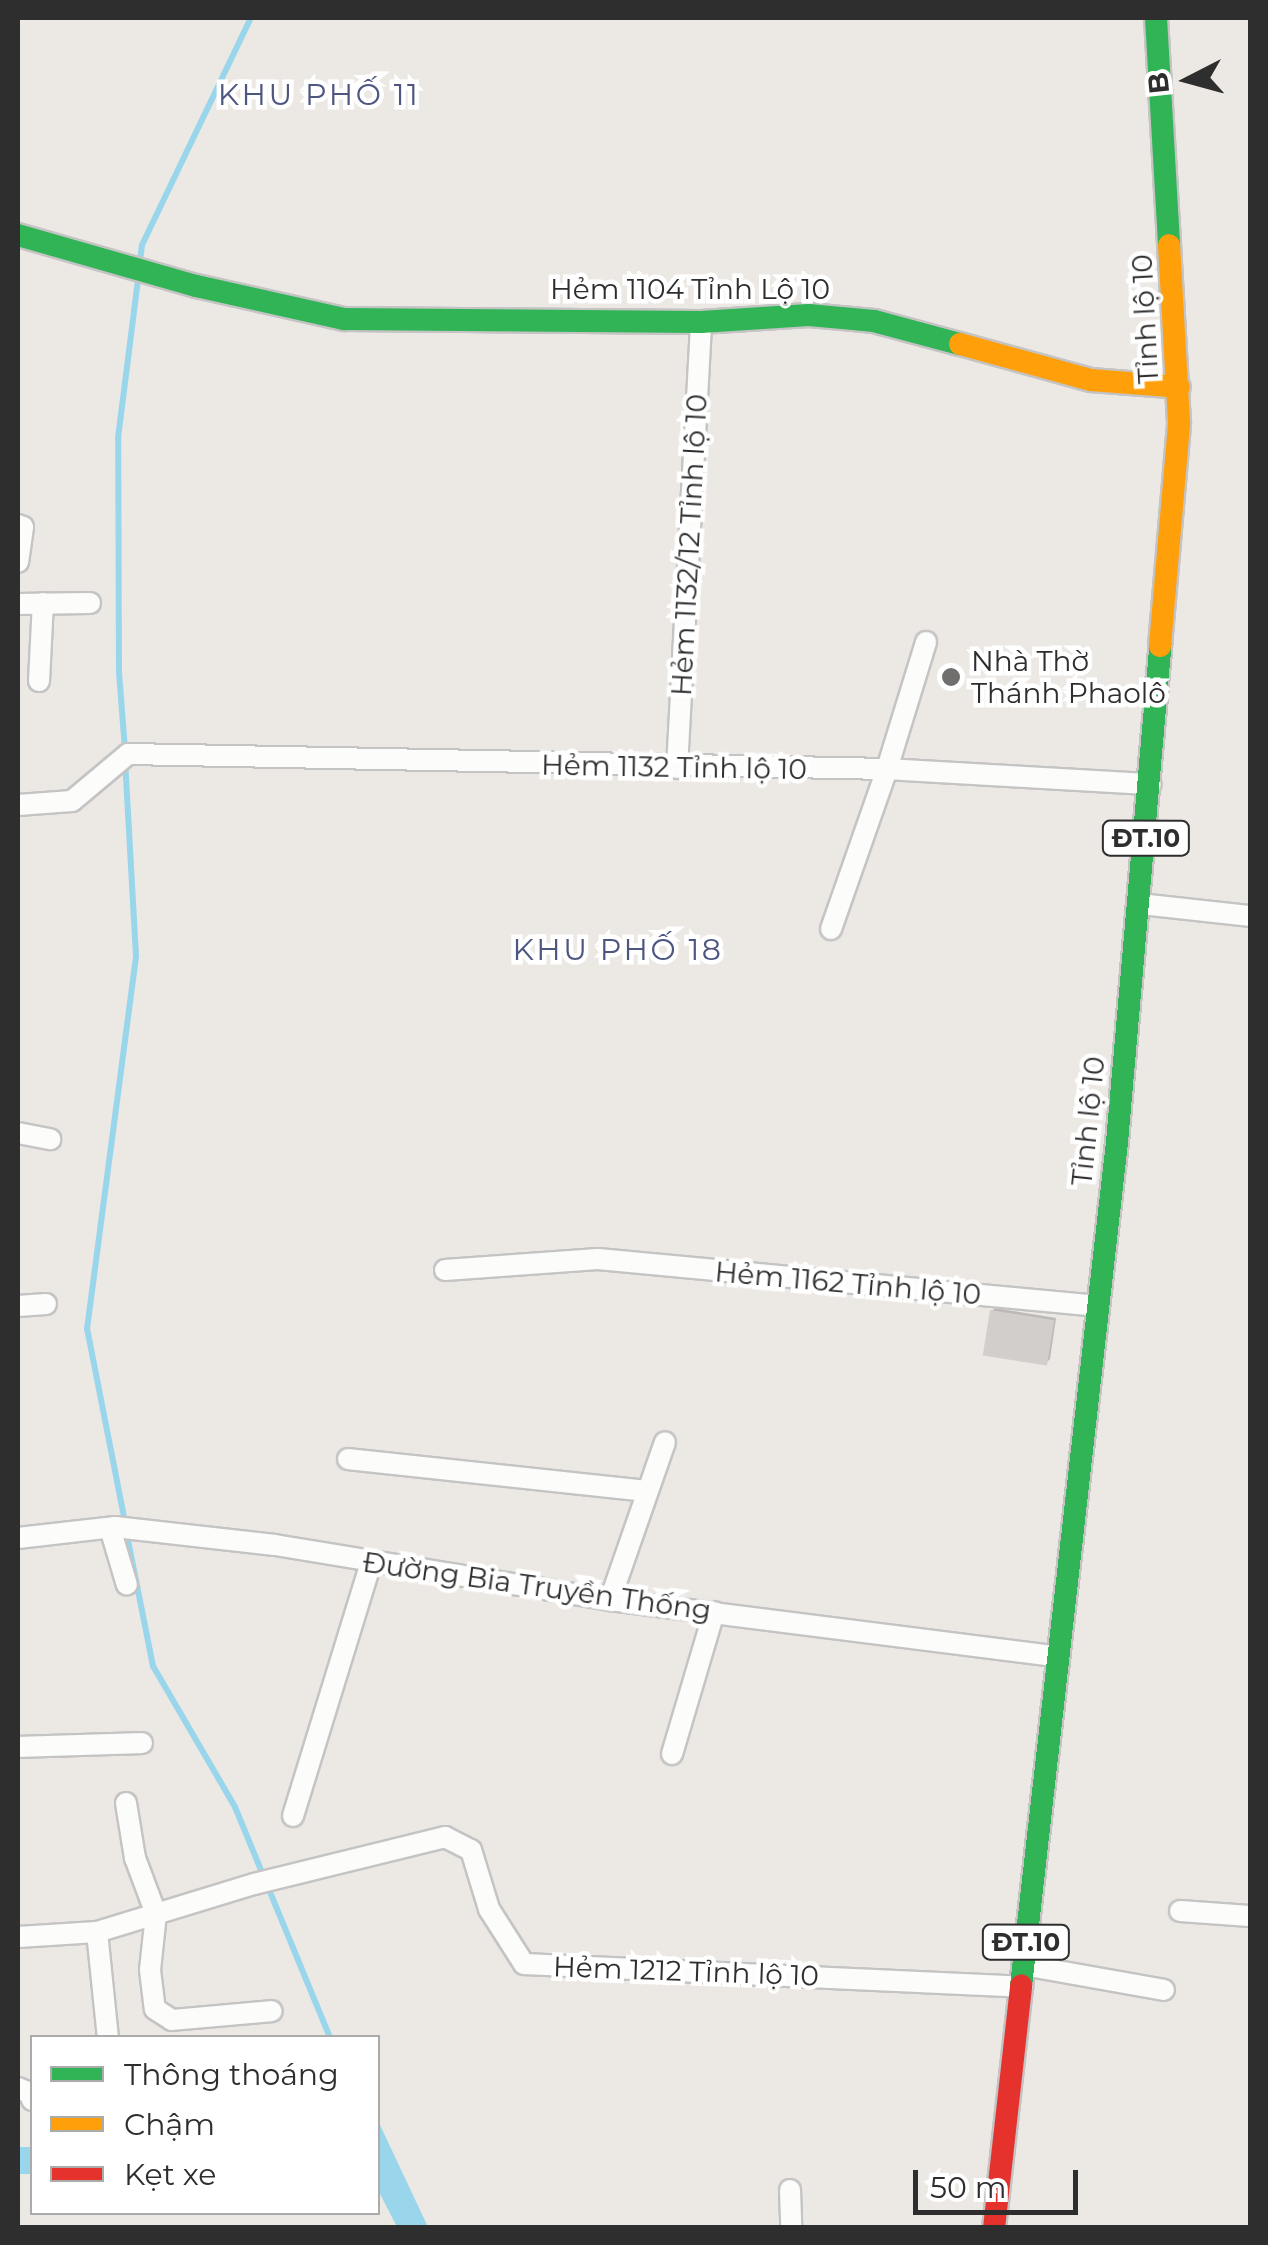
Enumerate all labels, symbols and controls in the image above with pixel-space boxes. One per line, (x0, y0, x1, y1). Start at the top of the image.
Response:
north arrow (1138, 30, 1238, 130)
text: B (1140, 71, 1176, 96)
district label: KHU PHỐ 11 (218, 77, 420, 113)
street label: Tỉnh lộ 10 (1125, 253, 1165, 385)
street label: Hẻm 1104 Tỉnh Lộ 10 (550, 272, 830, 306)
street label: Hẻm 1132/12 Tỉnh lộ 10 (664, 393, 714, 697)
place label: Nhà Thờ Thánh Phaolô (971, 644, 1166, 710)
marker: Nhà Thờ Thánh Phaolô (940, 666, 962, 688)
street label: Hẻm 1132 Tỉnh lộ 10 (541, 748, 807, 786)
road number: ĐT.10 (1101, 818, 1191, 858)
district label: KHU PHỐ 18 (513, 932, 723, 968)
street label: Tỉnh lộ 10 (1065, 1055, 1111, 1187)
street label: Hẻm 1162 Tỉnh lộ 10 (713, 1255, 983, 1311)
street label: Đường Bia Truyền Thống (361, 1545, 713, 1627)
road number: ĐT.10 (981, 1922, 1071, 1962)
street label: Hẻm 1212 Tỉnh lộ 10 (553, 1950, 819, 1992)
legend (30, 2035, 380, 2215)
text: Thông thoáng (124, 2056, 339, 2093)
text: Chậm (124, 2106, 215, 2143)
scale bar (918, 2150, 1083, 2212)
text: Kẹt xe (124, 2156, 216, 2193)
text: 50 m (930, 2169, 1007, 2206)

